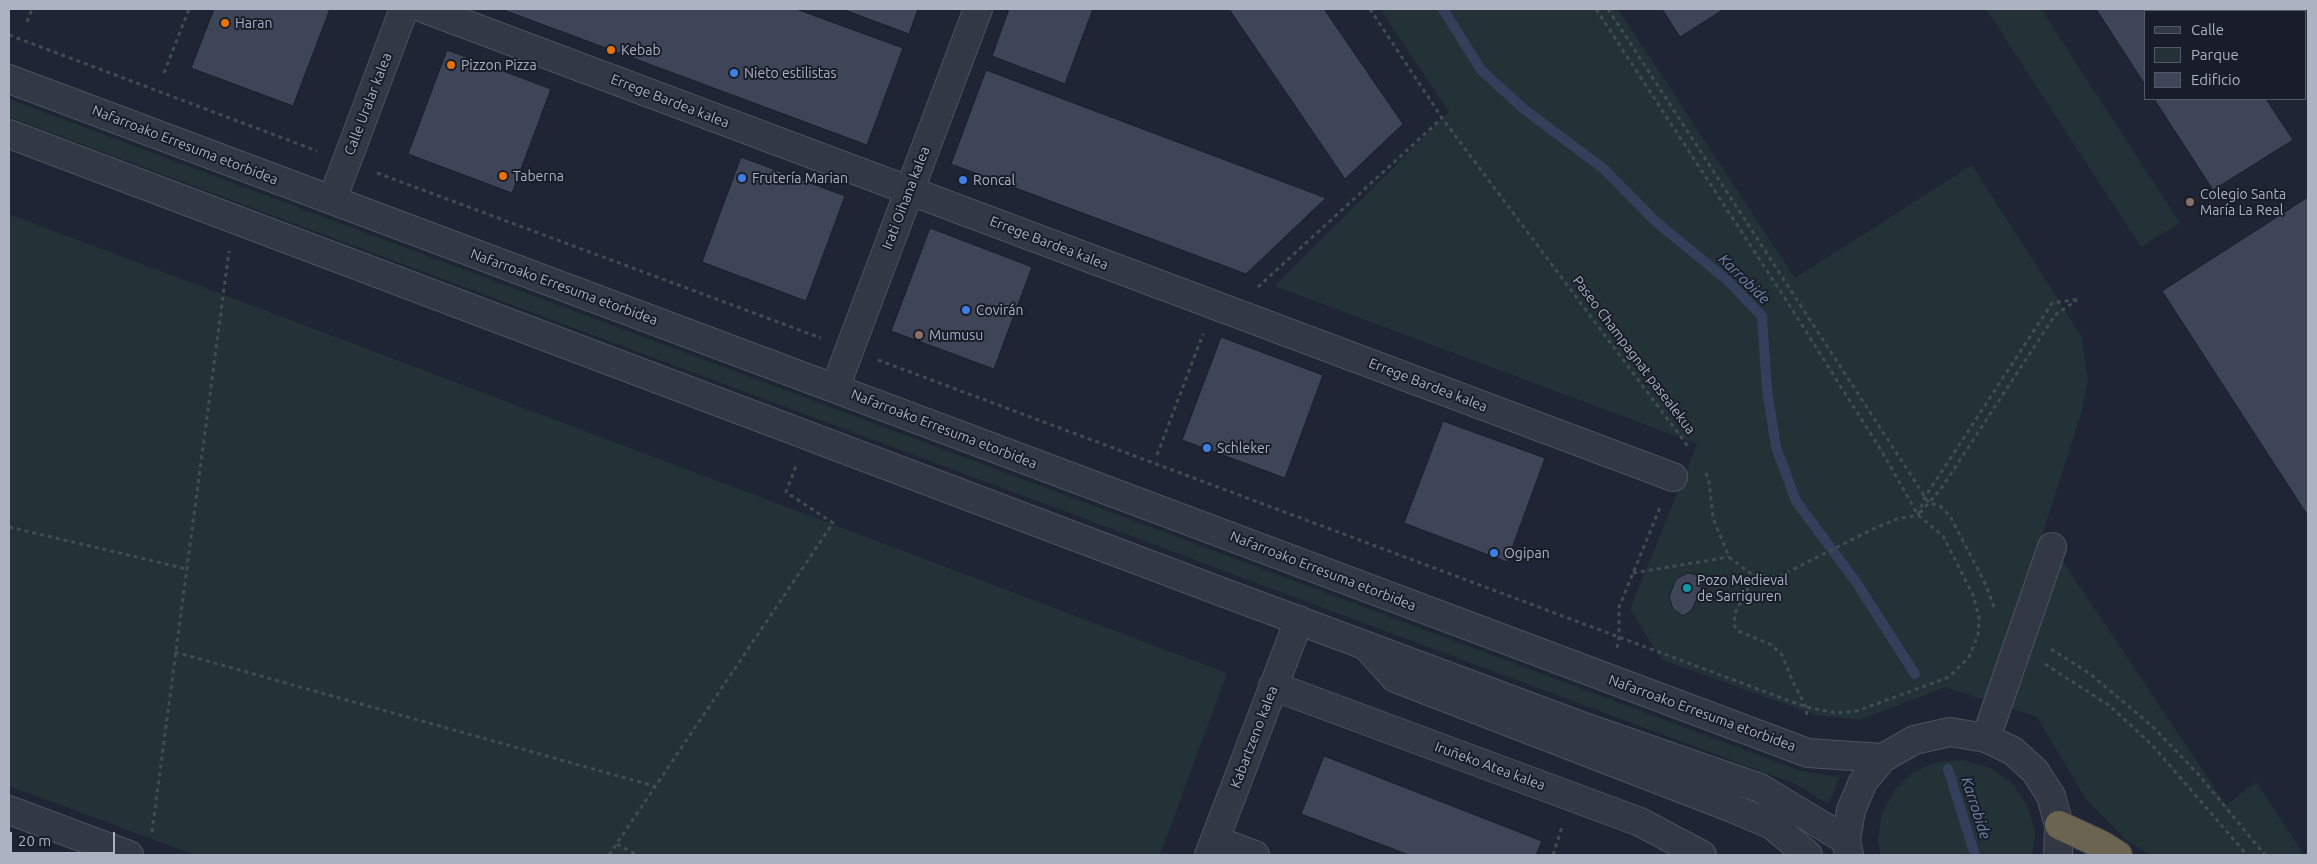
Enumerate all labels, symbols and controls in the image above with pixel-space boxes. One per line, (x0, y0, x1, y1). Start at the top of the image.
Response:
legend (2144, 10, 2307, 100)
place label: Haran (235, 15, 272, 31)
marker: Haran (219, 17, 231, 29)
text: Calle (2191, 21, 2224, 38)
place label: Kebab (621, 42, 661, 58)
marker: Kebab (605, 44, 617, 56)
text: Parque (2191, 46, 2239, 63)
street label: Calle Uralar kalea (341, 50, 395, 158)
place label: Pizzon Pizza (461, 57, 537, 73)
marker: Pizzon Pizza (445, 59, 457, 71)
place label: Nieto estilistas (744, 65, 837, 81)
marker: Nieto estilistas (728, 67, 740, 79)
street label: Errege Bardea kalea (608, 71, 732, 131)
text: Edificio (2191, 71, 2240, 88)
street label: Nafarroako Erresuma etorbidea (90, 102, 280, 188)
street label: Irati Oihana kalea (879, 144, 933, 252)
place label: Taberna (513, 168, 564, 184)
marker: Taberna (497, 170, 509, 182)
place label: Frutería Marian (752, 170, 848, 186)
marker: Frutería Marian (736, 172, 748, 184)
place label: Roncal (973, 172, 1015, 188)
marker: Roncal (957, 174, 969, 186)
place label: Colegio Santa María La Real (2200, 186, 2286, 218)
marker: Colegio Santa María La Real (2184, 196, 2196, 208)
street label: Errege Bardea kalea (987, 213, 1111, 273)
street label: Nafarroako Erresuma etorbidea (468, 245, 660, 329)
water label: Karrobide (1715, 250, 1773, 308)
street label: Paseo Champagnat pasealekua (1569, 273, 1699, 437)
place label: Covirán (976, 302, 1023, 318)
marker: Covirán (960, 304, 972, 316)
place label: Mumusu (929, 327, 983, 343)
marker: Mumusu (913, 329, 925, 341)
street label: Errege Bardea kalea (1366, 355, 1490, 415)
street label: Nafarroako Erresuma etorbidea (849, 386, 1039, 472)
place label: Schleker (1217, 440, 1270, 456)
marker: Schleker (1201, 442, 1213, 454)
street label: Nafarroako Erresuma etorbidea (1228, 528, 1418, 614)
place label: Ogipan (1504, 545, 1550, 561)
marker: Ogipan (1488, 547, 1500, 559)
place label: Pozo Medieval de Sarriguren (1697, 572, 1788, 604)
marker: Pozo Medieval de Sarriguren (1681, 582, 1693, 594)
street label: Nafarroako Erresuma etorbidea (1606, 671, 1798, 755)
street label: Kabartzeno kalea (1227, 683, 1281, 791)
street label: Iruñeko Atea kalea (1432, 738, 1548, 794)
water label: Karrobide (1958, 775, 1994, 841)
scale bar (12, 822, 118, 854)
text: 20 m (18, 832, 51, 849)

